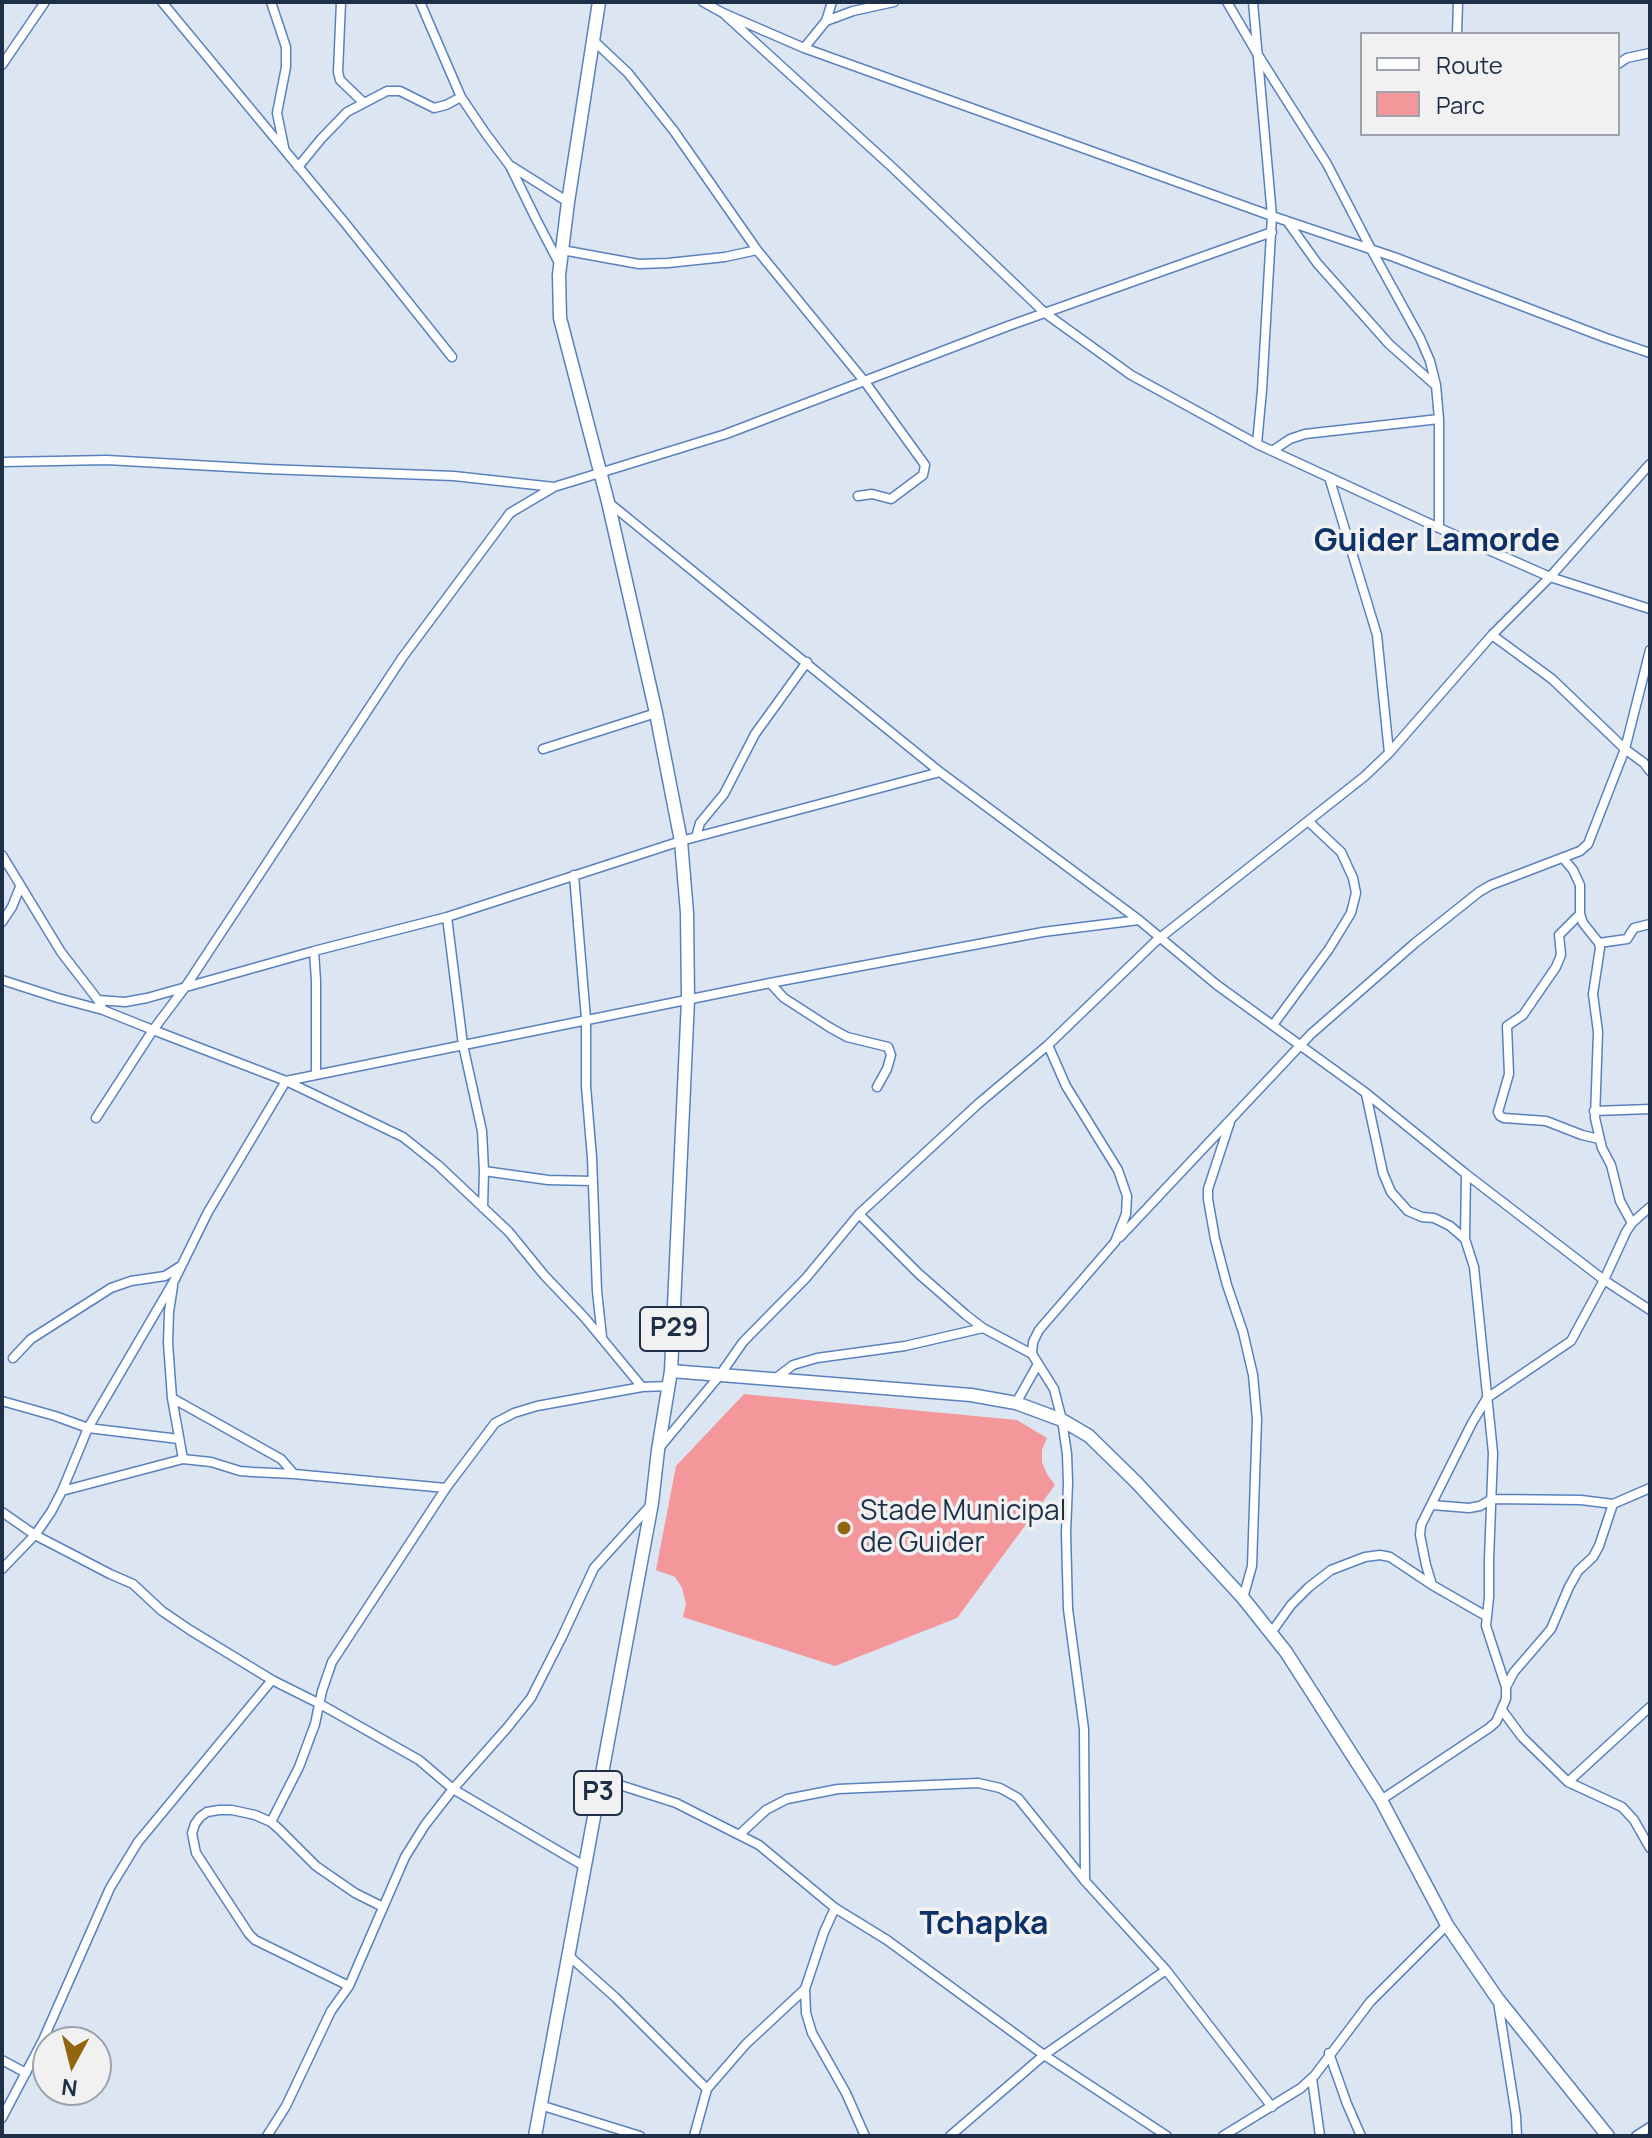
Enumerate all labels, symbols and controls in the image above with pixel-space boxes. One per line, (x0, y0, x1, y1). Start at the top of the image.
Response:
legend (1360, 32, 1620, 136)
text: Route (1436, 48, 1503, 81)
text: Parc (1436, 88, 1485, 121)
district label: Guider Lamorde (1314, 523, 1560, 561)
road number: P29 (640, 1307, 708, 1351)
place label: Stade Municipal de Guider (860, 1495, 1066, 1561)
marker: Stade Municipal de Guider (835, 1519, 853, 1537)
road number: P3 (574, 1771, 622, 1815)
district label: Tchapka (919, 1906, 1049, 1944)
north arrow (32, 2026, 112, 2106)
text: N (60, 2072, 79, 2104)

